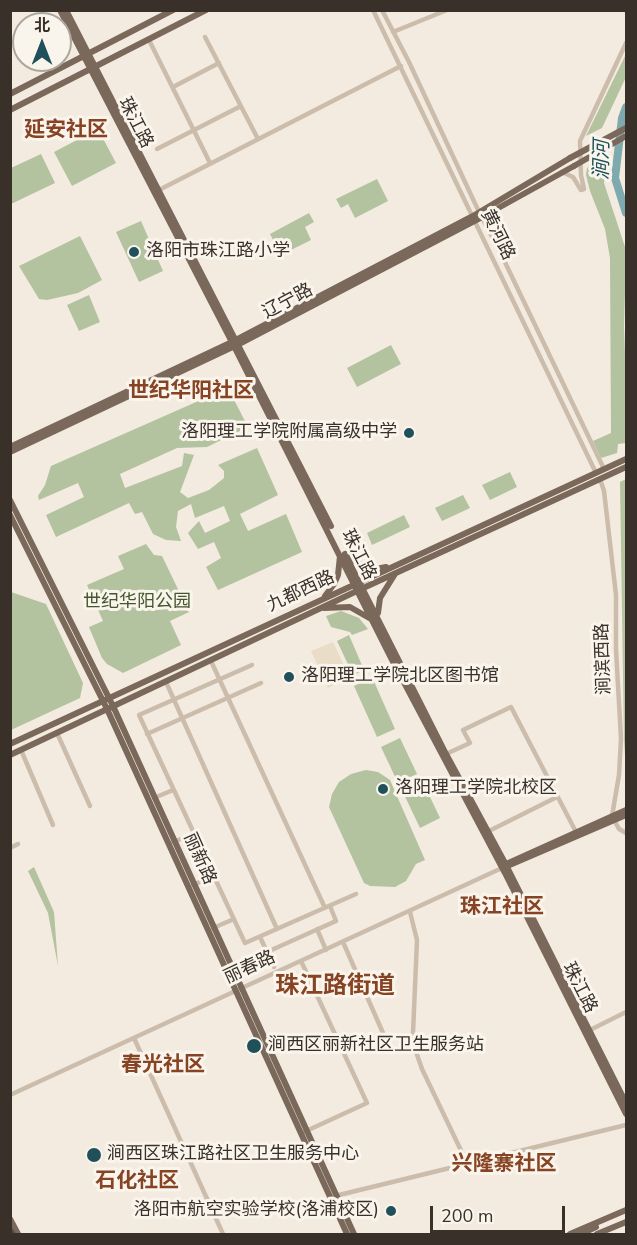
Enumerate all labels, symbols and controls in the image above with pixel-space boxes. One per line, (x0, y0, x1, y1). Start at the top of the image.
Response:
north arrow (12, 12, 72, 72)
text: 北 (34, 15, 50, 37)
street label: 珠江路 (113, 94, 157, 152)
district label: 延安社区 (24, 118, 108, 144)
water label: 涧河 (591, 140, 615, 180)
street label: 黄河路 (475, 206, 519, 264)
place label: 洛阳市珠江路小学 (146, 241, 290, 263)
marker: 洛阳市珠江路小学 (127, 245, 141, 259)
street label: 辽宁路 (259, 280, 317, 324)
district label: 世纪华阳社区 (128, 379, 254, 405)
place label: 洛阳理工学院附属高级中学 (181, 422, 397, 444)
marker: 洛阳理工学院附属高级中学 (402, 426, 416, 440)
street label: 珠江路 (336, 526, 380, 584)
street label: 九都西路 (264, 567, 338, 617)
park label: 世纪华阳公园 (83, 592, 191, 614)
street label: 涧滨西路 (592, 623, 616, 695)
place label: 洛阳理工学院北区图书馆 (301, 666, 499, 688)
marker: 洛阳理工学院北区图书馆 (282, 670, 296, 684)
place label: 洛阳理工学院北校区 (395, 778, 557, 800)
marker: 洛阳理工学院北校区 (376, 782, 390, 796)
street label: 丽新路 (178, 830, 220, 888)
district label: 珠江社区 (460, 895, 544, 921)
street label: 丽春路 (221, 947, 279, 989)
street label: 珠江路 (557, 959, 601, 1017)
district label: 珠江路街道 (275, 973, 395, 1001)
place label: 涧西区丽新社区卫生服务站 (268, 1035, 484, 1057)
marker: 涧西区丽新社区卫生服务站 (245, 1037, 263, 1055)
district label: 春光社区 (121, 1053, 205, 1079)
place label: 涧西区珠江路社区卫生服务中心 (107, 1144, 359, 1166)
marker: 涧西区珠江路社区卫生服务中心 (85, 1146, 103, 1164)
district label: 兴隆寨社区 (452, 1152, 556, 1178)
district label: 石化社区 (95, 1169, 179, 1195)
scale bar (433, 1194, 568, 1232)
place label: 洛阳市航空实验学校(洛浦校区) (134, 1200, 379, 1222)
marker: 洛阳市航空实验学校(洛浦校区) (384, 1204, 398, 1218)
text: 200 m (441, 1204, 493, 1228)

